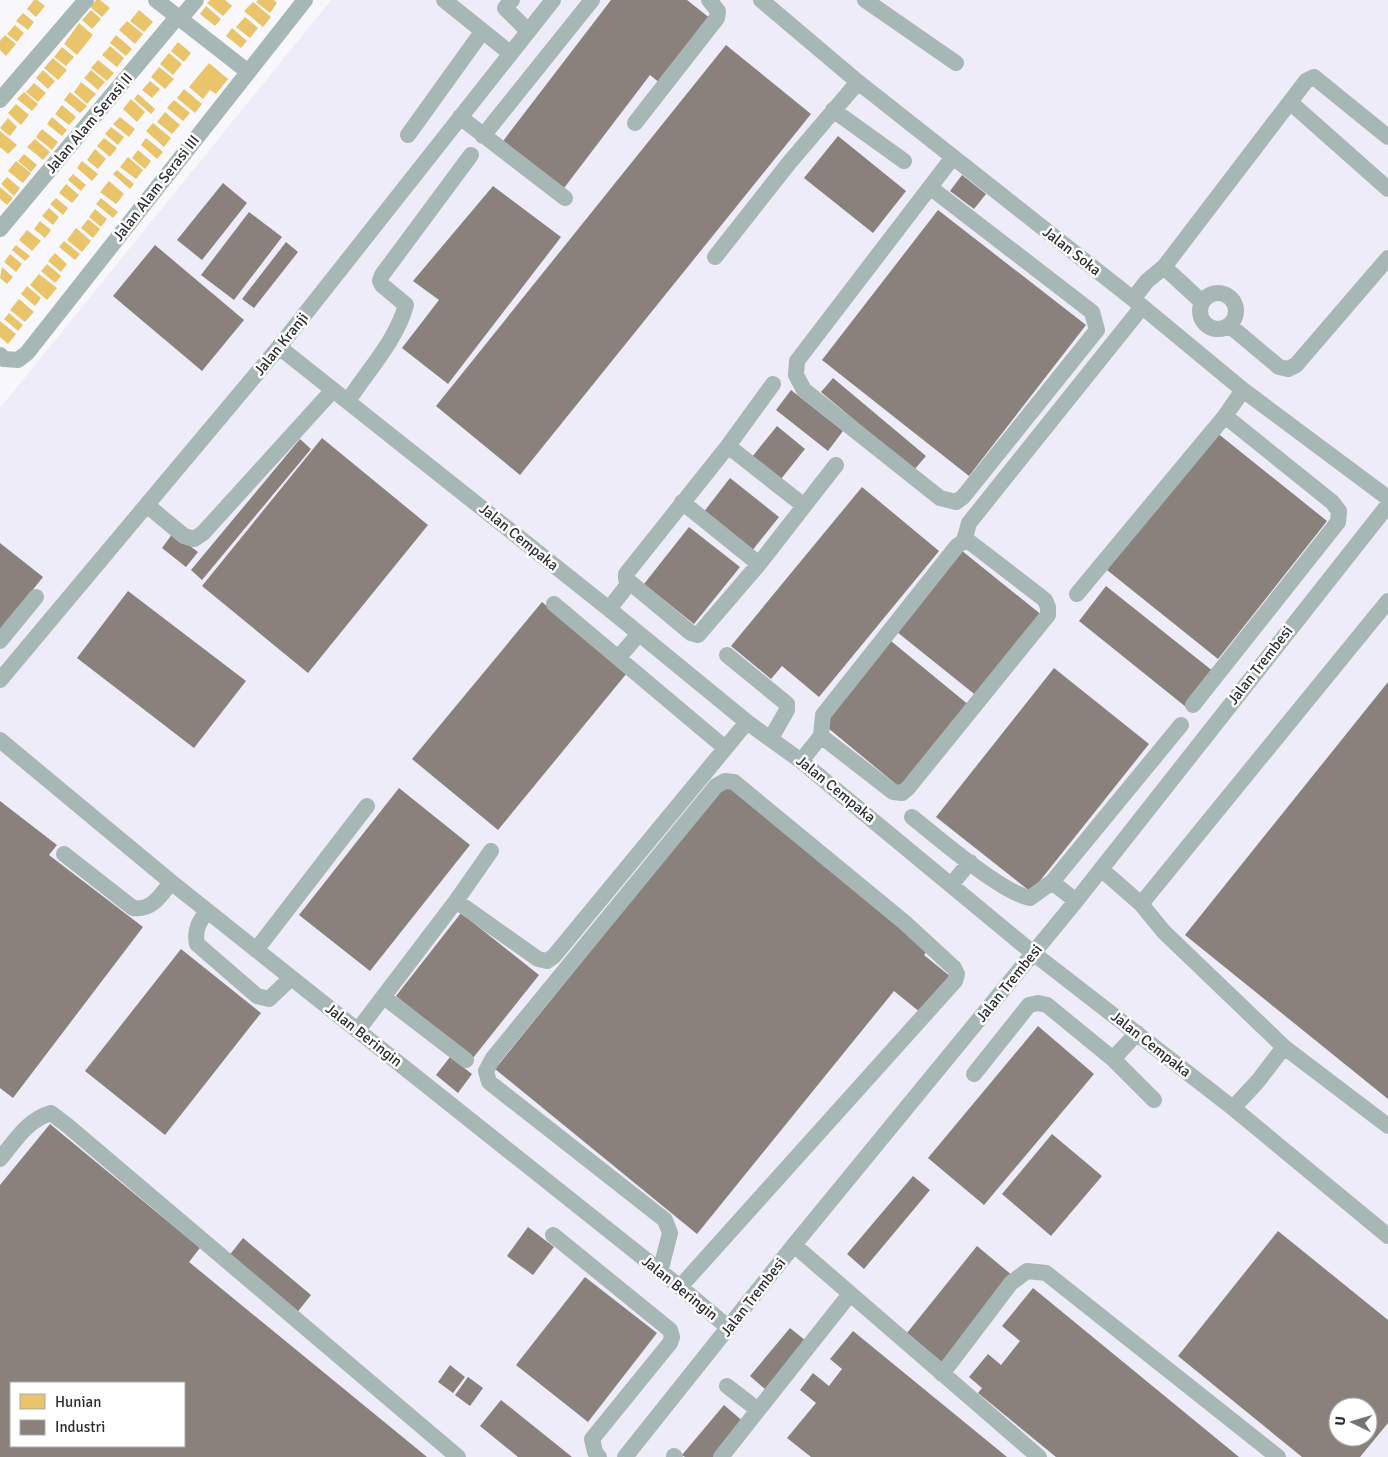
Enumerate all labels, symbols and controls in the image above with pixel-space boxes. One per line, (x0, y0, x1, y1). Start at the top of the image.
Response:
street label: Jalan Alam Serasi II (42, 69, 136, 177)
street label: Jalan Alam Serasi III (109, 131, 203, 245)
street label: Jalan Soka (1039, 223, 1105, 279)
street label: Jalan Kranji (250, 309, 312, 379)
street label: Jalan Cempaka (476, 500, 562, 574)
street label: Jalan Trembesi (1224, 622, 1296, 708)
street label: Jalan Cempaka (793, 752, 879, 826)
street label: Jalan Trembesi (972, 940, 1046, 1026)
street label: Jalan Beringin (322, 1000, 406, 1070)
street label: Jalan Cempaka (1107, 1007, 1195, 1081)
street label: Jalan Beringin (639, 1252, 721, 1324)
street label: Jalan Trembesi (717, 1254, 789, 1340)
legend (10, 1382, 185, 1447)
text: Hunian (55, 1393, 101, 1411)
north arrow (1328, 1397, 1378, 1447)
text: U (1332, 1415, 1349, 1426)
text: Industri (55, 1418, 105, 1436)

